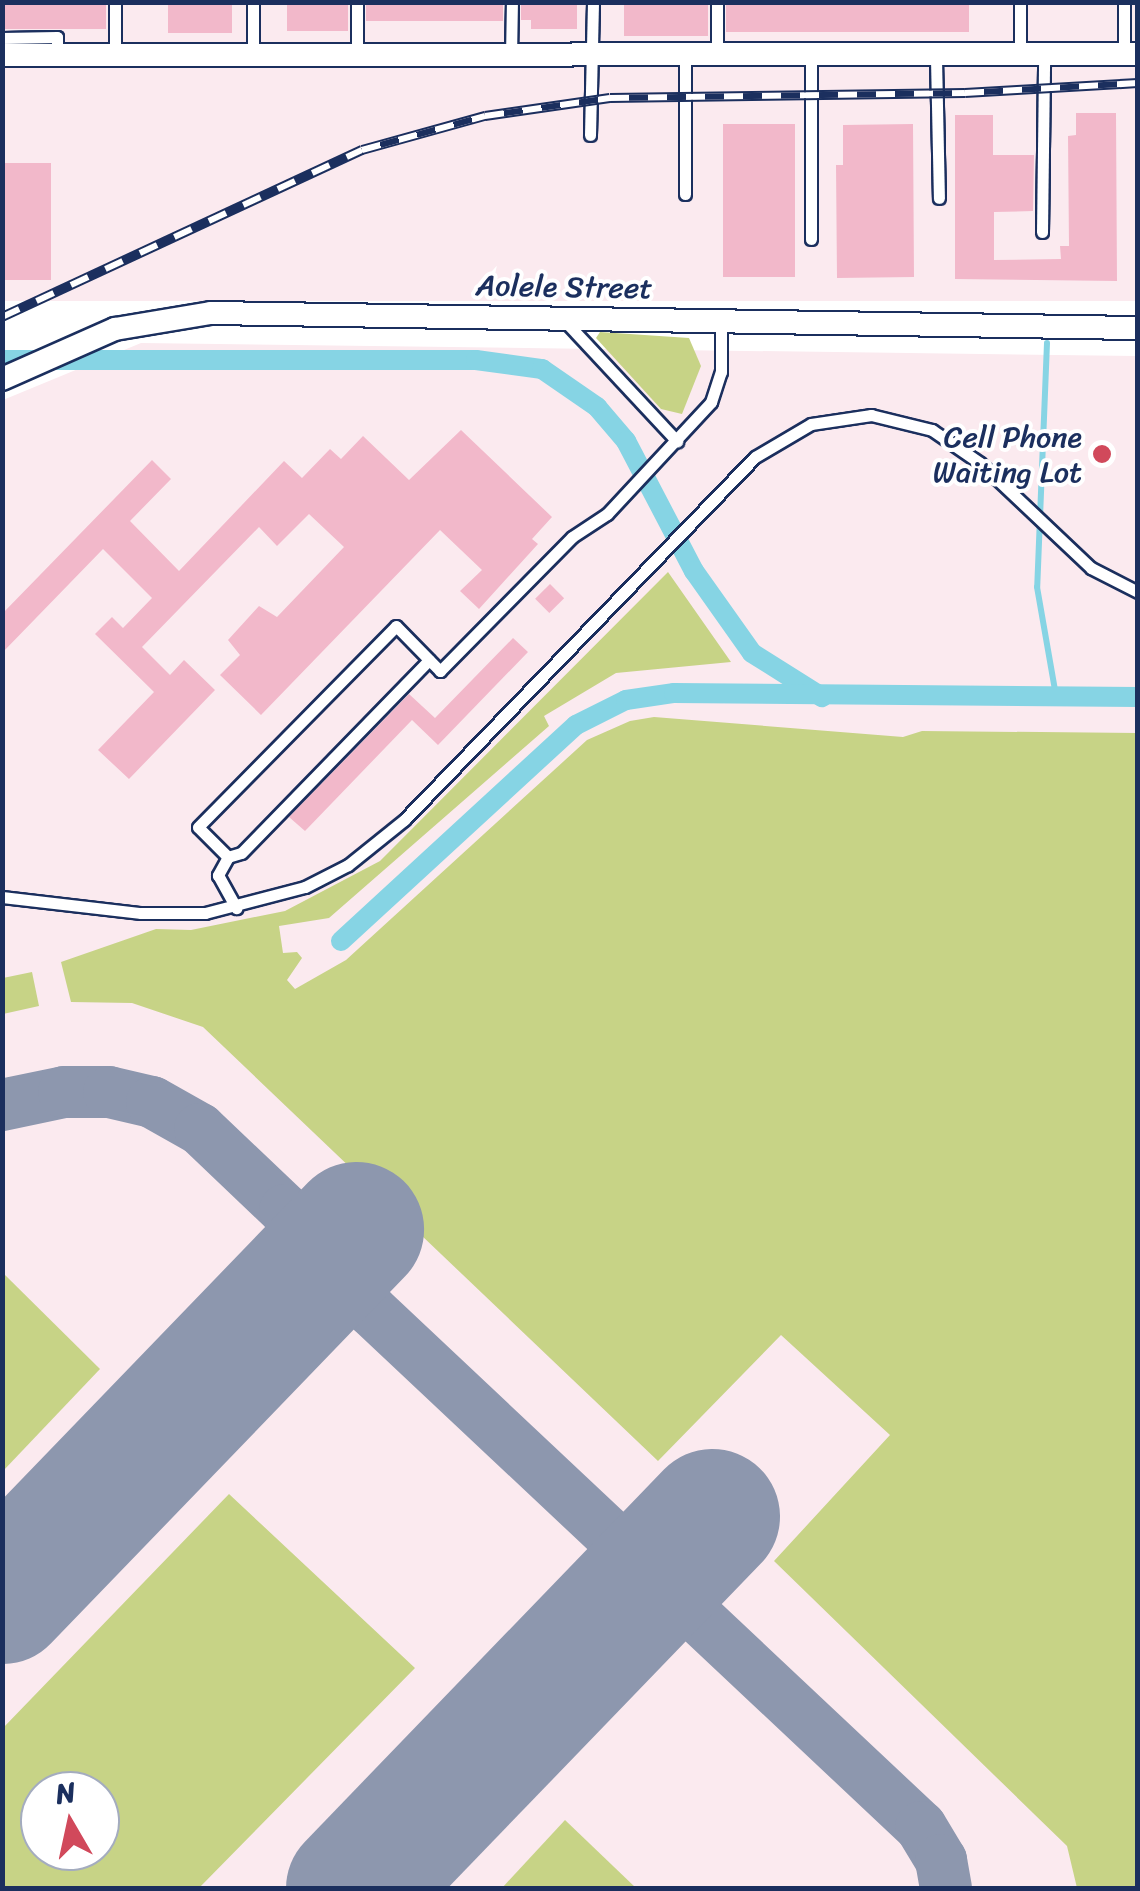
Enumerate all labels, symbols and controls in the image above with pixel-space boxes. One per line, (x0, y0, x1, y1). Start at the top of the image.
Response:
street label: Aolele Street (475, 267, 653, 307)
place label: Cell Phone Waiting Lot (933, 419, 1082, 490)
marker: Cell Phone Waiting Lot (1091, 443, 1113, 465)
text: N (52, 1767, 79, 1819)
north arrow (20, 1771, 120, 1871)

